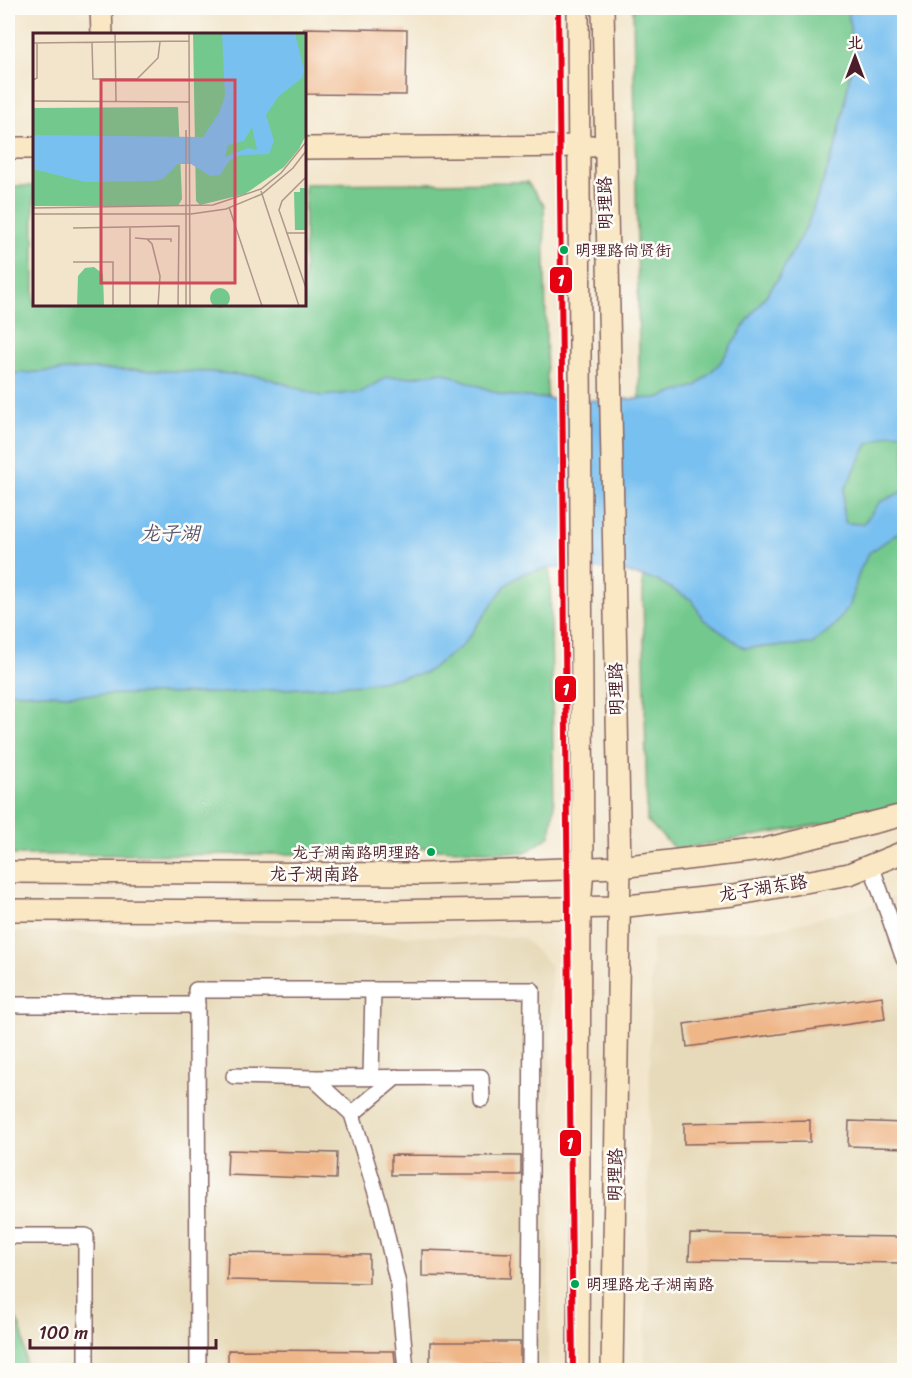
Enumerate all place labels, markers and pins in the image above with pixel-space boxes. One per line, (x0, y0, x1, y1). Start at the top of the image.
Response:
place label: 明理路尚贤街 (575, 236, 671, 265)
marker: 明理路尚贤街 (558, 244, 570, 256)
place label: 龙子湖南路明理路 (292, 838, 420, 867)
marker: 龙子湖南路明理路 (425, 846, 437, 858)
place label: 明理路龙子湖南路 (586, 1270, 714, 1299)
marker: 明理路龙子湖南路 (569, 1278, 581, 1290)

